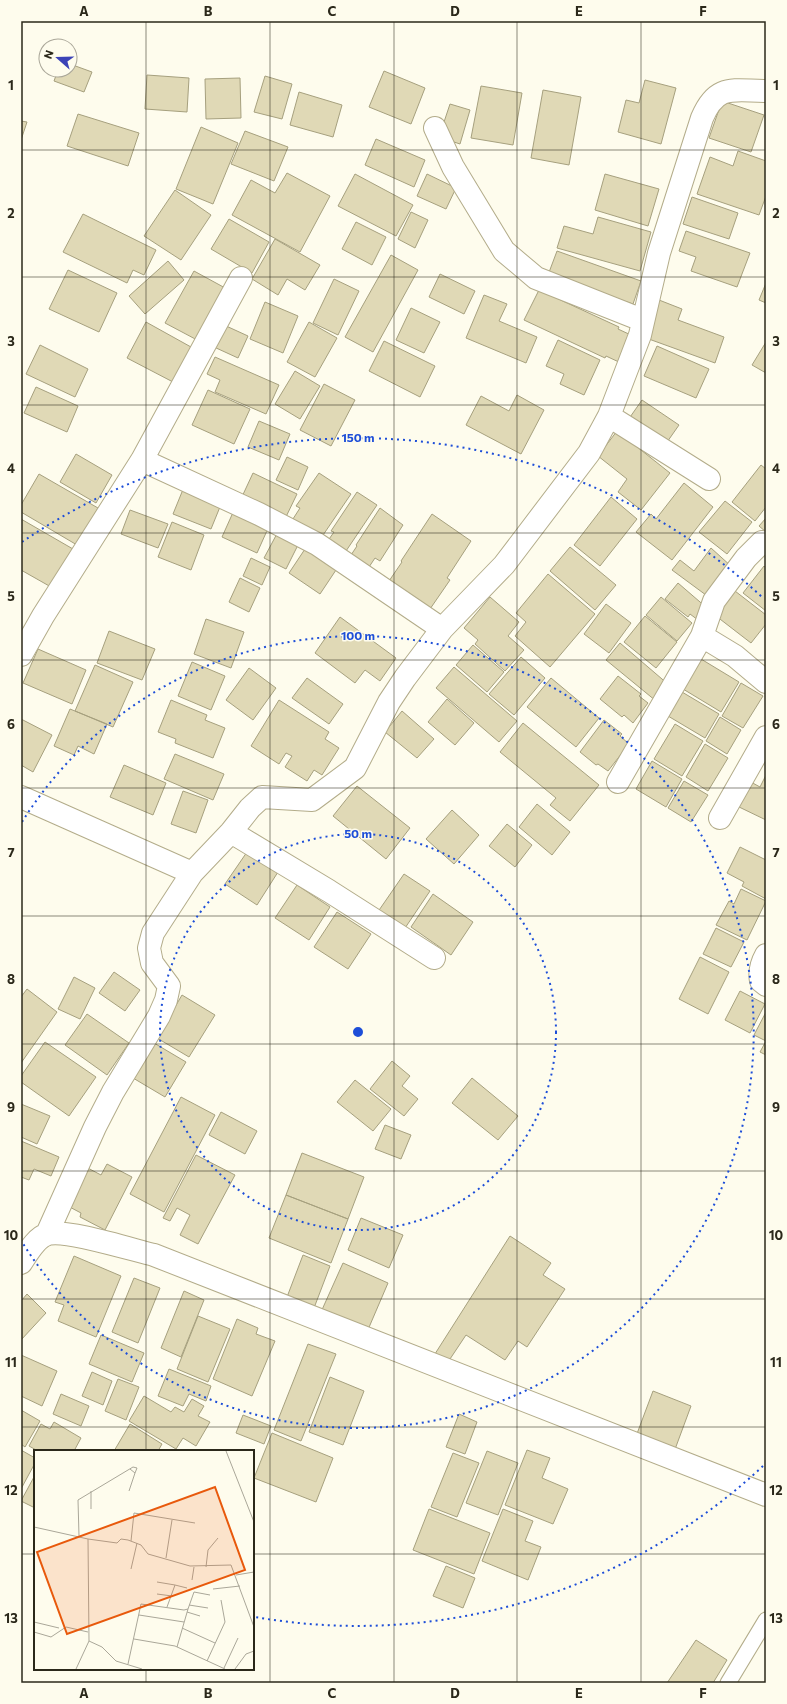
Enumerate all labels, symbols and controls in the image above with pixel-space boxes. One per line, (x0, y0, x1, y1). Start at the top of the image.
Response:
text: A (79, 3, 89, 19)
text: B (204, 3, 213, 19)
text: C (328, 3, 337, 19)
text: D (450, 3, 460, 19)
text: E (575, 3, 583, 19)
text: F (699, 3, 707, 19)
north arrow (38, 38, 78, 78)
text: N (41, 48, 56, 61)
text: 1 (8, 77, 14, 93)
text: 1 (773, 77, 779, 93)
text: 2 (7, 205, 15, 221)
text: 2 (772, 205, 780, 221)
text: 3 (7, 333, 15, 349)
text: 3 (772, 333, 780, 349)
text: 150 m (341, 430, 375, 444)
text: 4 (7, 460, 15, 476)
text: 4 (772, 460, 780, 476)
text: 5 (7, 588, 15, 604)
text: 5 (772, 588, 780, 604)
text: 100 m (341, 628, 375, 642)
text: 6 (7, 716, 15, 732)
text: 6 (772, 716, 780, 732)
text: 50 m (344, 826, 372, 840)
text: 7 (7, 844, 15, 860)
text: 7 (772, 844, 780, 860)
text: 8 (7, 971, 15, 987)
text: 8 (772, 971, 780, 987)
centre of rings (351, 1025, 365, 1039)
text: 9 (7, 1099, 15, 1115)
text: 9 (772, 1099, 780, 1115)
text: 10 (4, 1227, 19, 1243)
text: 10 (769, 1227, 784, 1243)
text: 11 (5, 1354, 17, 1370)
text: 11 (770, 1354, 782, 1370)
inset map (34, 1450, 254, 1670)
text: 12 (4, 1482, 18, 1498)
text: 12 (769, 1482, 783, 1498)
text: 13 (4, 1610, 18, 1626)
text: 13 (769, 1610, 783, 1626)
text: A (79, 1685, 89, 1701)
text: B (204, 1685, 213, 1701)
text: C (328, 1685, 337, 1701)
text: D (450, 1685, 460, 1701)
text: E (575, 1685, 583, 1701)
text: F (699, 1685, 707, 1701)

